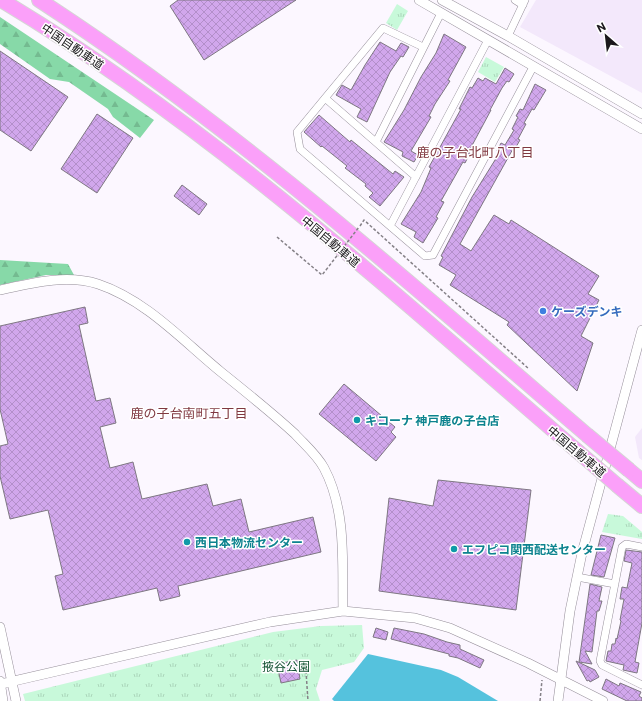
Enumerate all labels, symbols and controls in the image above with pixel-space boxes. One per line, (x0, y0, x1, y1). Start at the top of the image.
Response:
north arrow (586, 16, 626, 56)
text: N (594, 19, 608, 34)
street label: 中国自動車道 (39, 20, 107, 72)
district label: 鹿の子台北町八丁目 (416, 144, 534, 160)
street label: 中国自動車道 (299, 212, 363, 270)
place label: ケーズデンキ (551, 304, 622, 318)
marker: ケーズデンキ (538, 306, 548, 316)
district label: 鹿の子台南町五丁目 (130, 405, 248, 421)
place label: キコーナ 神戸鹿の子台店 (365, 413, 499, 427)
marker: キコーナ 神戸鹿の子台店 (352, 415, 362, 425)
street label: 中国自動車道 (545, 422, 609, 480)
place label: 西日本物流センター (195, 535, 303, 549)
marker: 西日本物流センター (182, 537, 192, 547)
place label: エフピコ関西配送センター (462, 542, 606, 556)
marker: エフピコ関西配送センター (449, 544, 459, 554)
park label: 掖谷公園 (262, 659, 310, 673)

